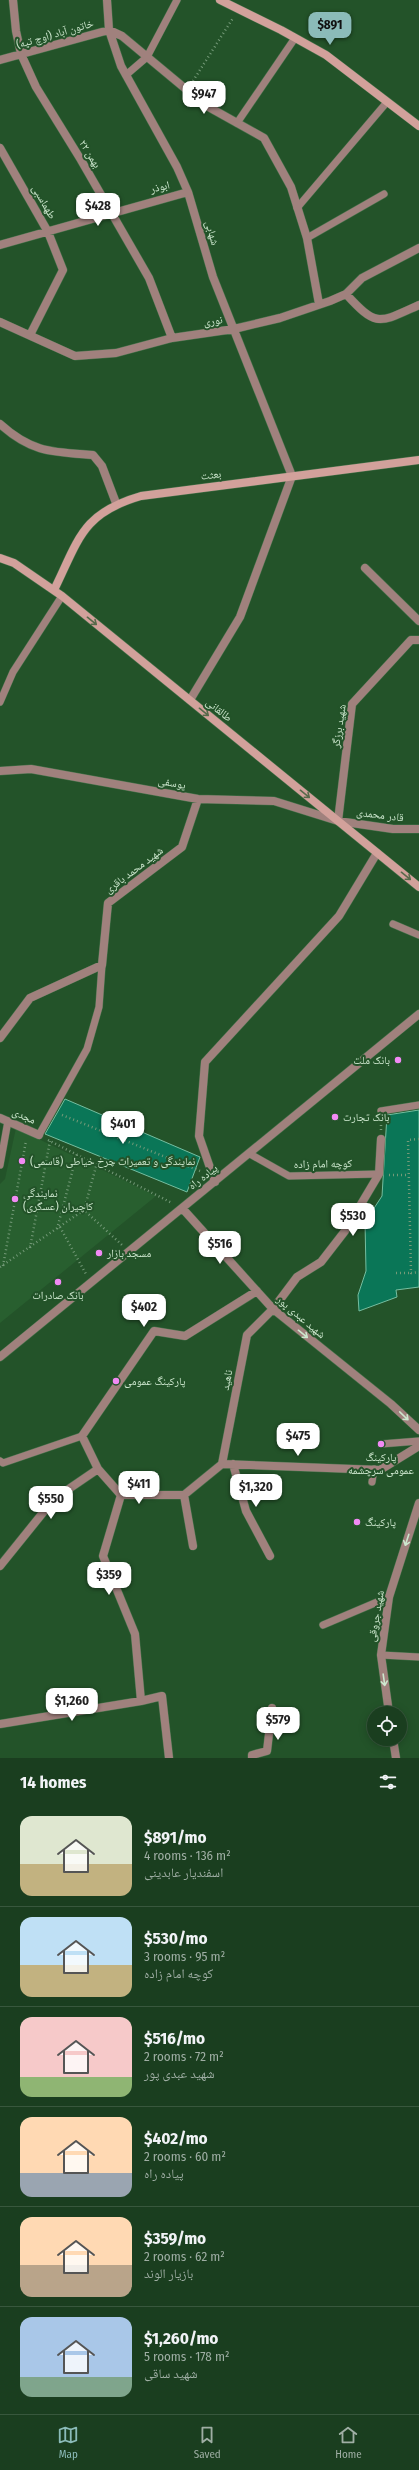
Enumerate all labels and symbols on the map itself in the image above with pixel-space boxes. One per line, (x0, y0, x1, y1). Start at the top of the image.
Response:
pin: $891 (306, 12, 354, 46)
street label: خاتون آباد (اوچ تپه) (15, 17, 95, 51)
pin: $947 (180, 81, 228, 115)
street label: ۲۲ بهمن (76, 138, 104, 170)
street label: ابوذر (148, 178, 171, 196)
street label: طهماسبی (29, 183, 59, 221)
pin: $428 (74, 193, 122, 227)
street label: شهابی (202, 219, 222, 247)
street label: نوری (203, 313, 223, 329)
street label: بعثت (200, 467, 222, 483)
one-way arrow (87, 616, 98, 625)
street label: طالقانی (203, 696, 235, 724)
street label: شهید برزگر (329, 703, 349, 750)
one-way arrow (199, 707, 210, 716)
street label: یوسفی (157, 774, 187, 792)
one-way arrow (300, 789, 310, 798)
street label: قادر محمدی (356, 806, 405, 824)
street label: شهید محمد باقری (102, 844, 166, 896)
one-way arrow (400, 872, 411, 881)
place label: بانک ملت (353, 1054, 390, 1067)
marker: بانک ملت (393, 1055, 403, 1065)
street label: مجدی (10, 1105, 38, 1127)
pin: $401 (99, 1111, 147, 1145)
place label: بانک تجارت (343, 1111, 390, 1124)
marker: بانک تجارت (330, 1112, 340, 1122)
place label: نمایندگی و تعمیرات چرخ خیاطی (قاسمی) (30, 1155, 195, 1168)
marker: نمایندگی و تعمیرات چرخ خیاطی (قاسمی) (17, 1156, 27, 1166)
street label: کوچه امام زاده (294, 1157, 353, 1171)
street label: پیاده راه (186, 1161, 220, 1193)
place label: نمایندگی کاچیران (عسگری) (23, 1187, 93, 1213)
marker: نمایندگی کاچیران (عسگری) (10, 1194, 20, 1204)
pin: $530 (329, 1203, 377, 1237)
pin: $516 (196, 1231, 244, 1265)
place label: مسجد بازار (106, 1247, 151, 1260)
marker: مسجد بازار (94, 1248, 104, 1258)
marker: بانک صادرات (53, 1277, 63, 1287)
place label: بانک صادرات (32, 1289, 84, 1302)
street label: شهید عبدی پور (273, 1292, 328, 1341)
pin: $402 (120, 1294, 168, 1328)
one-way arrow (298, 1329, 309, 1338)
street label: ناهید (219, 1369, 235, 1391)
place label: پارکینگ عمومی (124, 1375, 186, 1388)
marker: پارکینگ عمومی (111, 1376, 121, 1386)
one-way arrow (399, 1411, 409, 1421)
pin: $475 (274, 1423, 322, 1457)
marker: پارکینگ عمومی سرچشمه (376, 1439, 386, 1449)
place label: پارکینگ عمومی سرچشمه (348, 1451, 414, 1477)
pin: $411 (115, 1471, 163, 1505)
pin: $1,320 (223, 1474, 289, 1508)
pin: $550 (27, 1486, 75, 1520)
place label: پارکینگ (365, 1516, 396, 1529)
marker: پارکینگ (352, 1517, 362, 1527)
one-way arrow (403, 1534, 410, 1547)
pin: $359 (85, 1562, 133, 1596)
street label: شهید جروقی (365, 1589, 387, 1643)
one-way arrow (380, 1674, 388, 1687)
pin: $1,260 (39, 1688, 105, 1722)
pin: $579 (254, 1707, 302, 1741)

